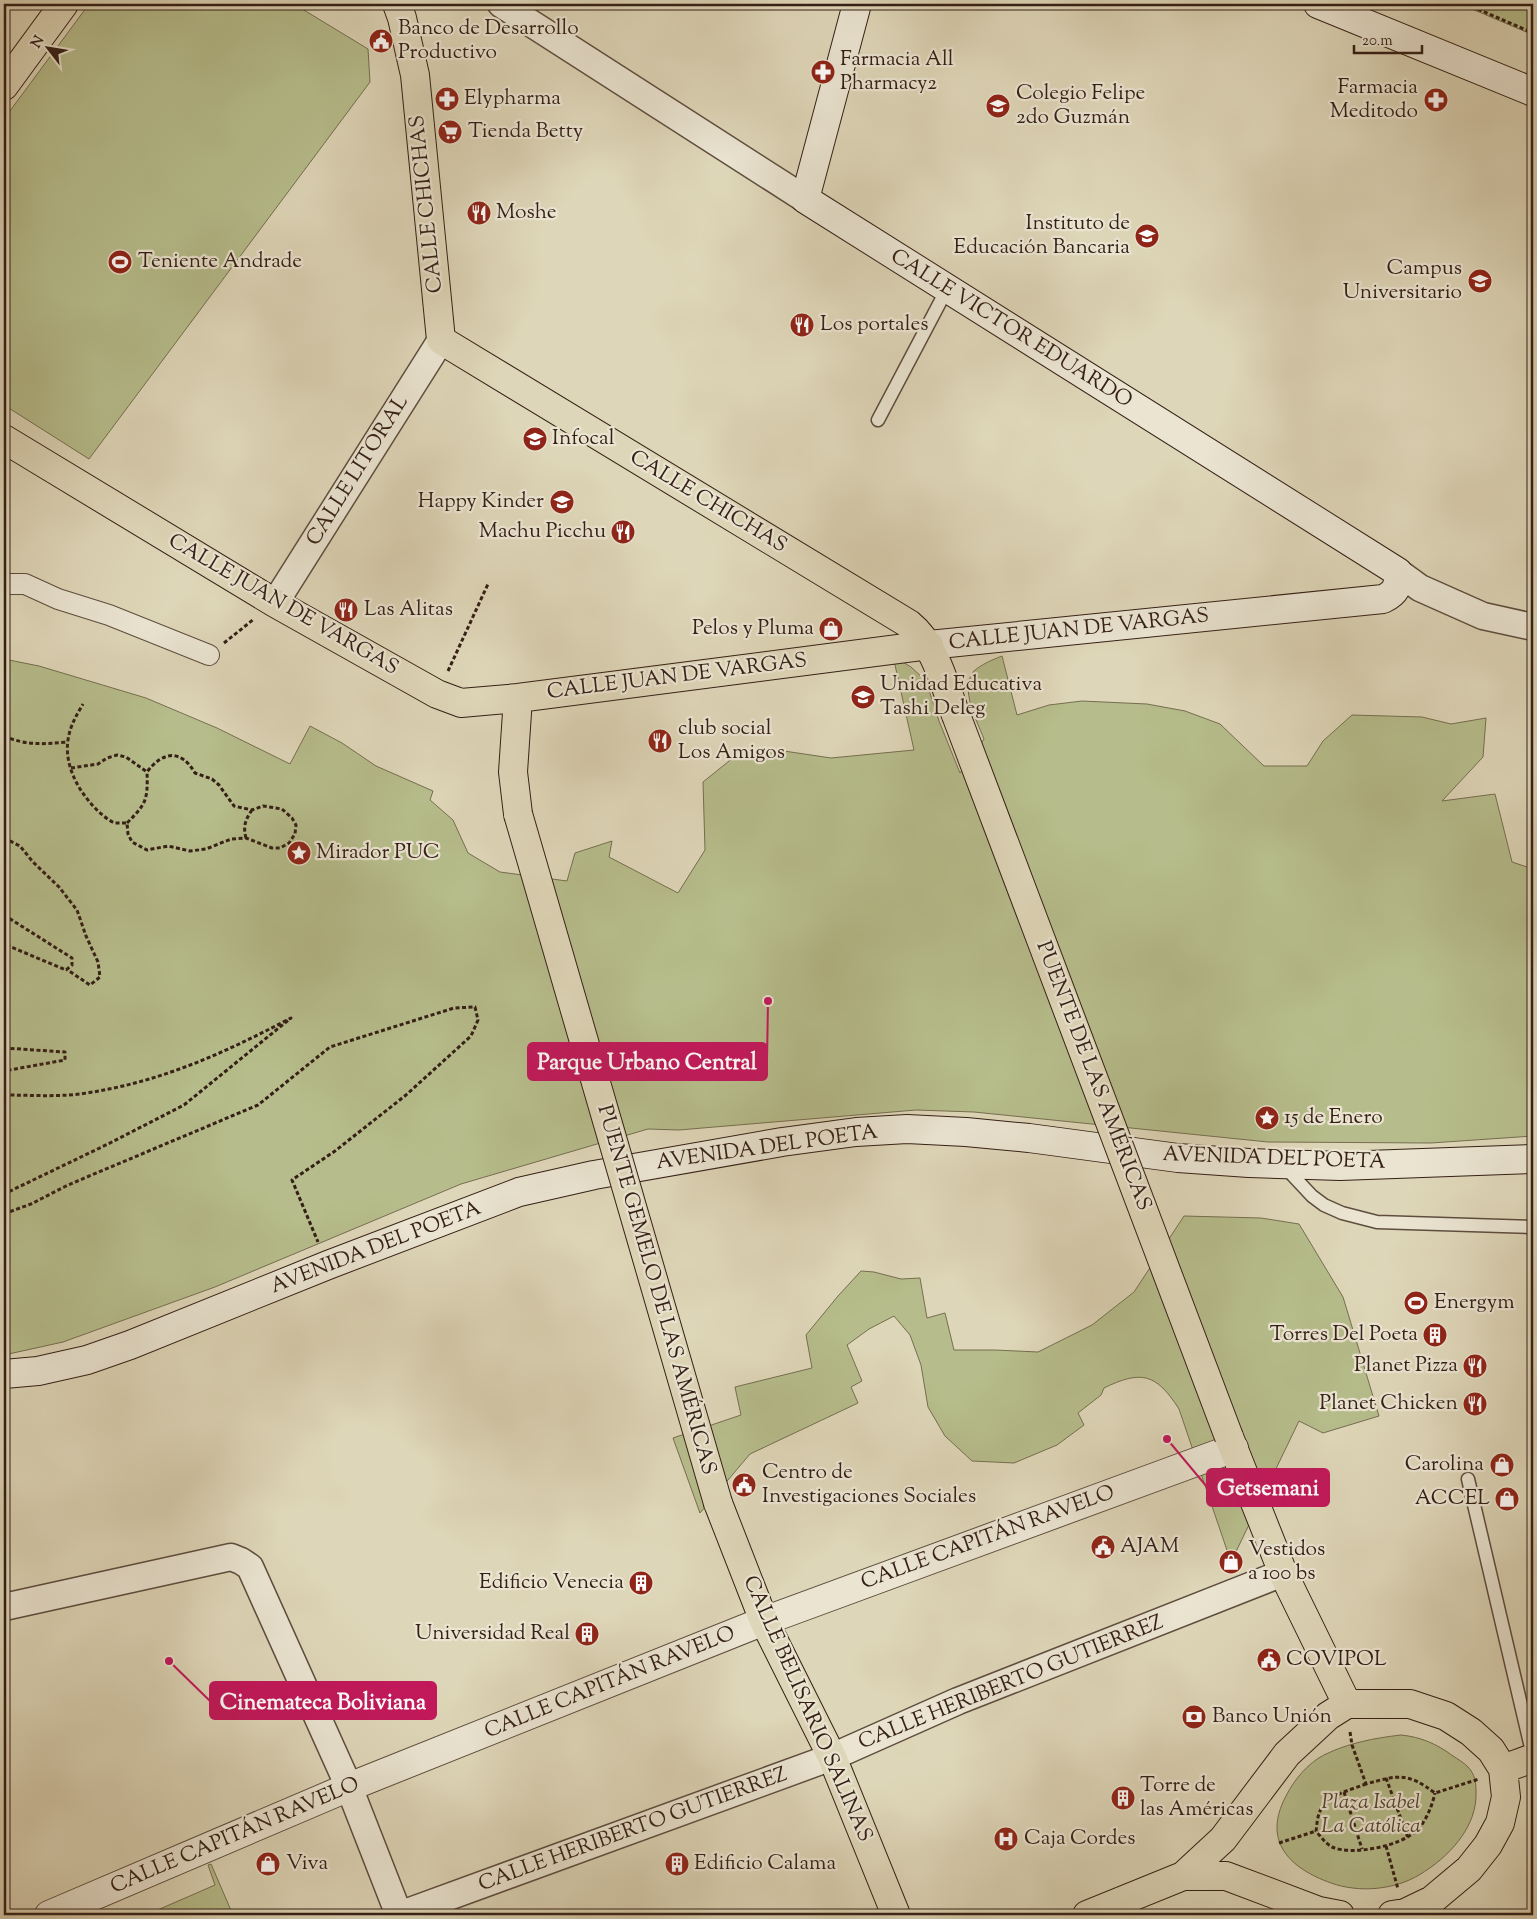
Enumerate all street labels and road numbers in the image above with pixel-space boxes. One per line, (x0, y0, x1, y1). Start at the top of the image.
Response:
street label: CALLE CHICHAS (403, 114, 451, 294)
street label: CALLE VICTOR EDUARDO (884, 242, 1138, 416)
street label: CALLE LITORAL (300, 390, 417, 552)
street label: CALLE CHICHAS (624, 443, 792, 561)
street label: CALLE JUAN DE VARGAS (162, 527, 404, 683)
street label: CALLE JUAN DE VARGAS (947, 601, 1211, 659)
street label: CALLE JUAN DE VARGAS (545, 646, 809, 708)
street label: PUENTE DE LAS AMÉRICAS (1028, 937, 1158, 1215)
street label: PUENTE GEMELO DE LAS AMÉRICAS (589, 1101, 723, 1479)
street label: AVENIDA DEL POETA (654, 1118, 880, 1178)
street label: AVENIDA DEL POETA (1162, 1140, 1386, 1178)
street label: AVENIDA DEL POETA (266, 1194, 486, 1302)
street label: CALLE CAPITÁN RAVELO (857, 1478, 1119, 1598)
street label: CALLE BELISARIO SALINAS (735, 1571, 879, 1847)
street label: CALLE HERIBERTO GUTIERREZ (854, 1608, 1168, 1758)
street label: CALLE CAPITÁN RAVELO (480, 1619, 740, 1747)
street label: CALLE HERIBERTO GUTIERREZ (475, 1760, 792, 1900)
street label: CALLE CAPITÁN RAVELO (106, 1770, 364, 1902)

